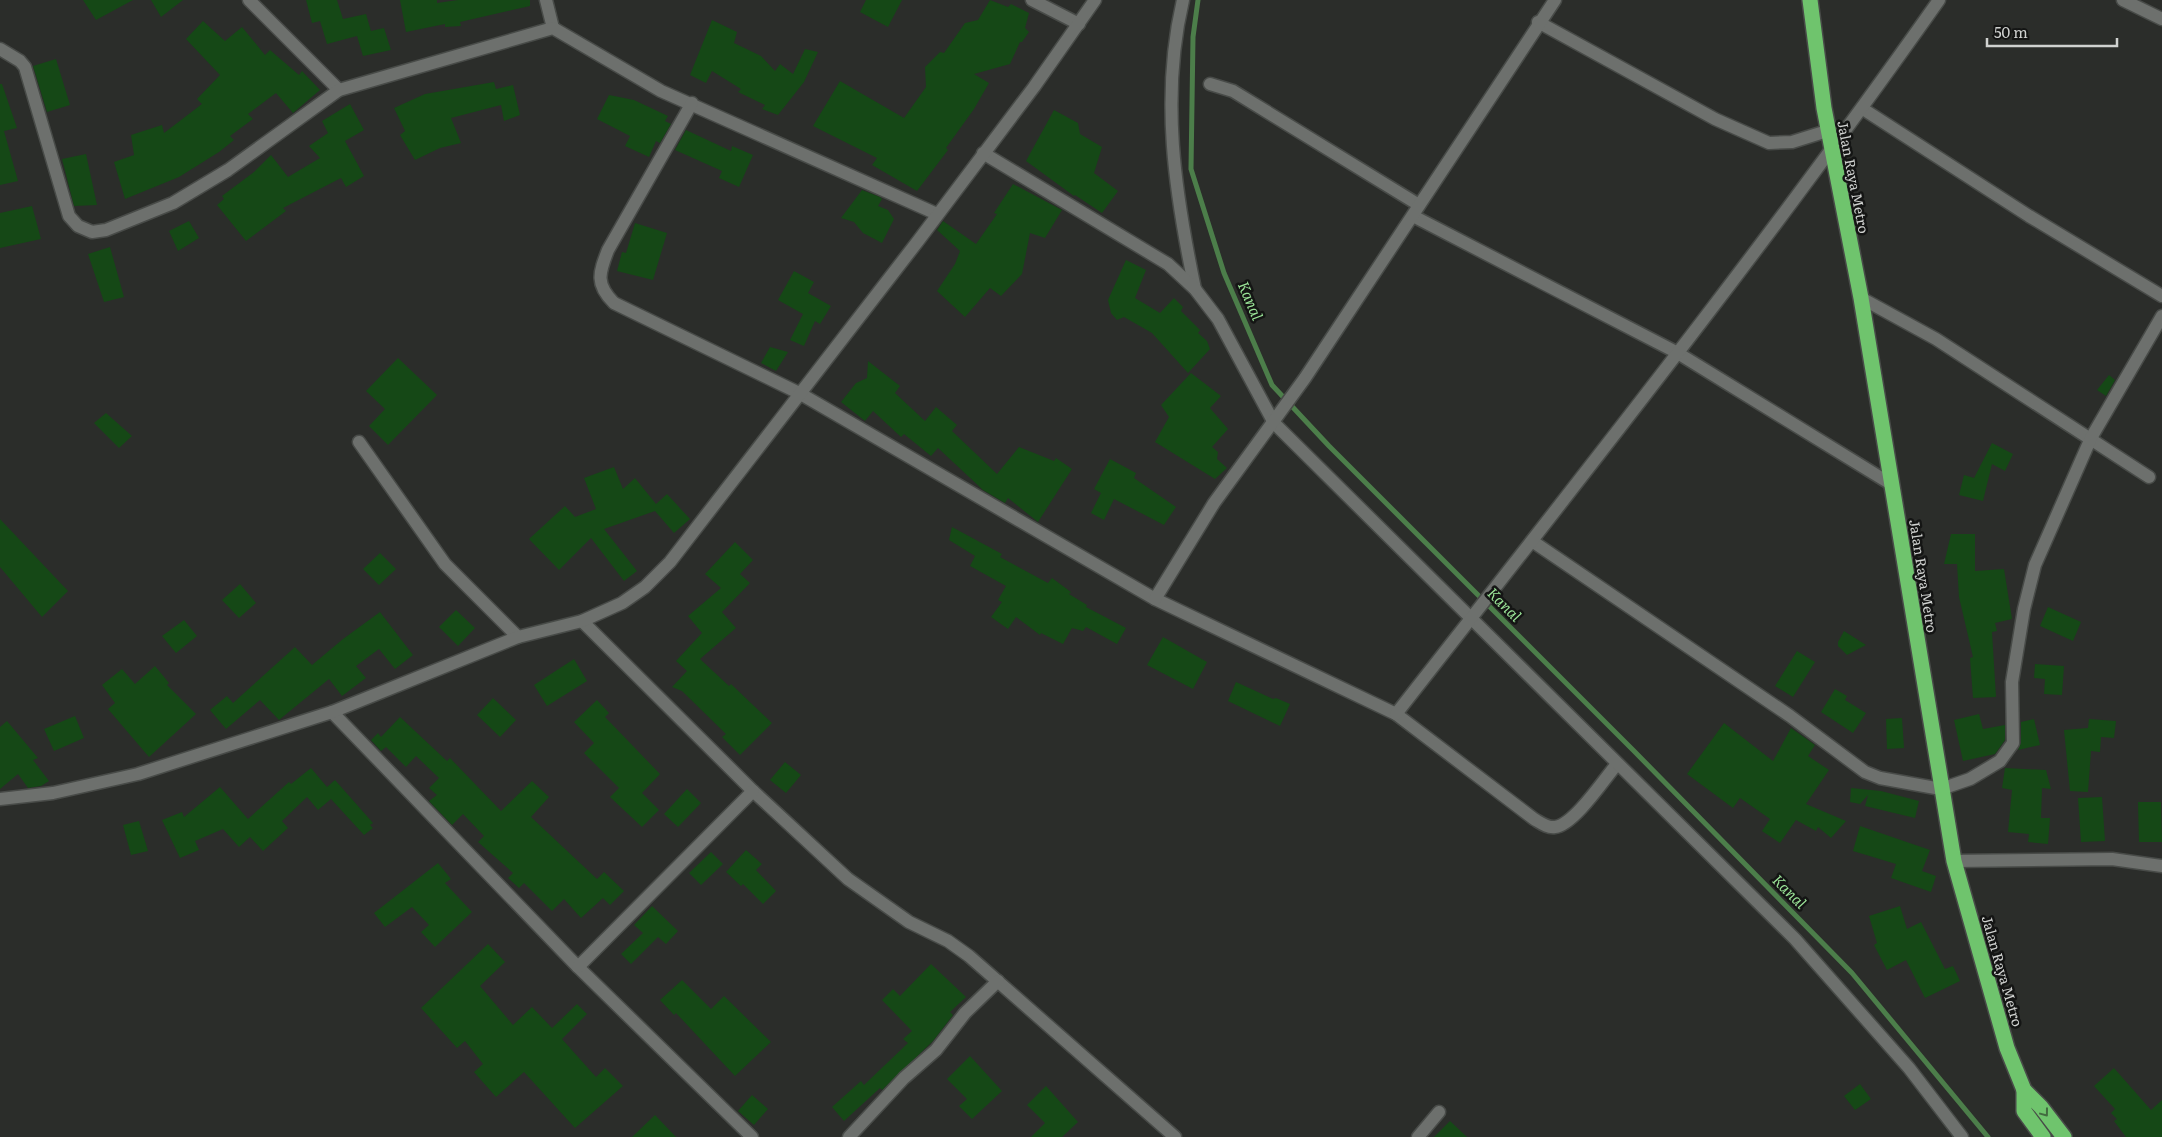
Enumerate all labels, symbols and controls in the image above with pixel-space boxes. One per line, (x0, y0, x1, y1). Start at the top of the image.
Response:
scale bar (1987, 15, 2117, 47)
text: 50 m (1994, 20, 2028, 43)
street label: Jalan Raya Metro (1833, 119, 1875, 235)
water label: Kanal (1233, 277, 1270, 324)
street label: Jalan Raya Metro (1905, 518, 1943, 634)
water label: Kanal (1483, 582, 1528, 627)
water label: Kanal (1768, 869, 1813, 914)
street label: Jalan Raya Metro (1978, 913, 2028, 1029)
one-way arrow (2039, 1107, 2048, 1117)

